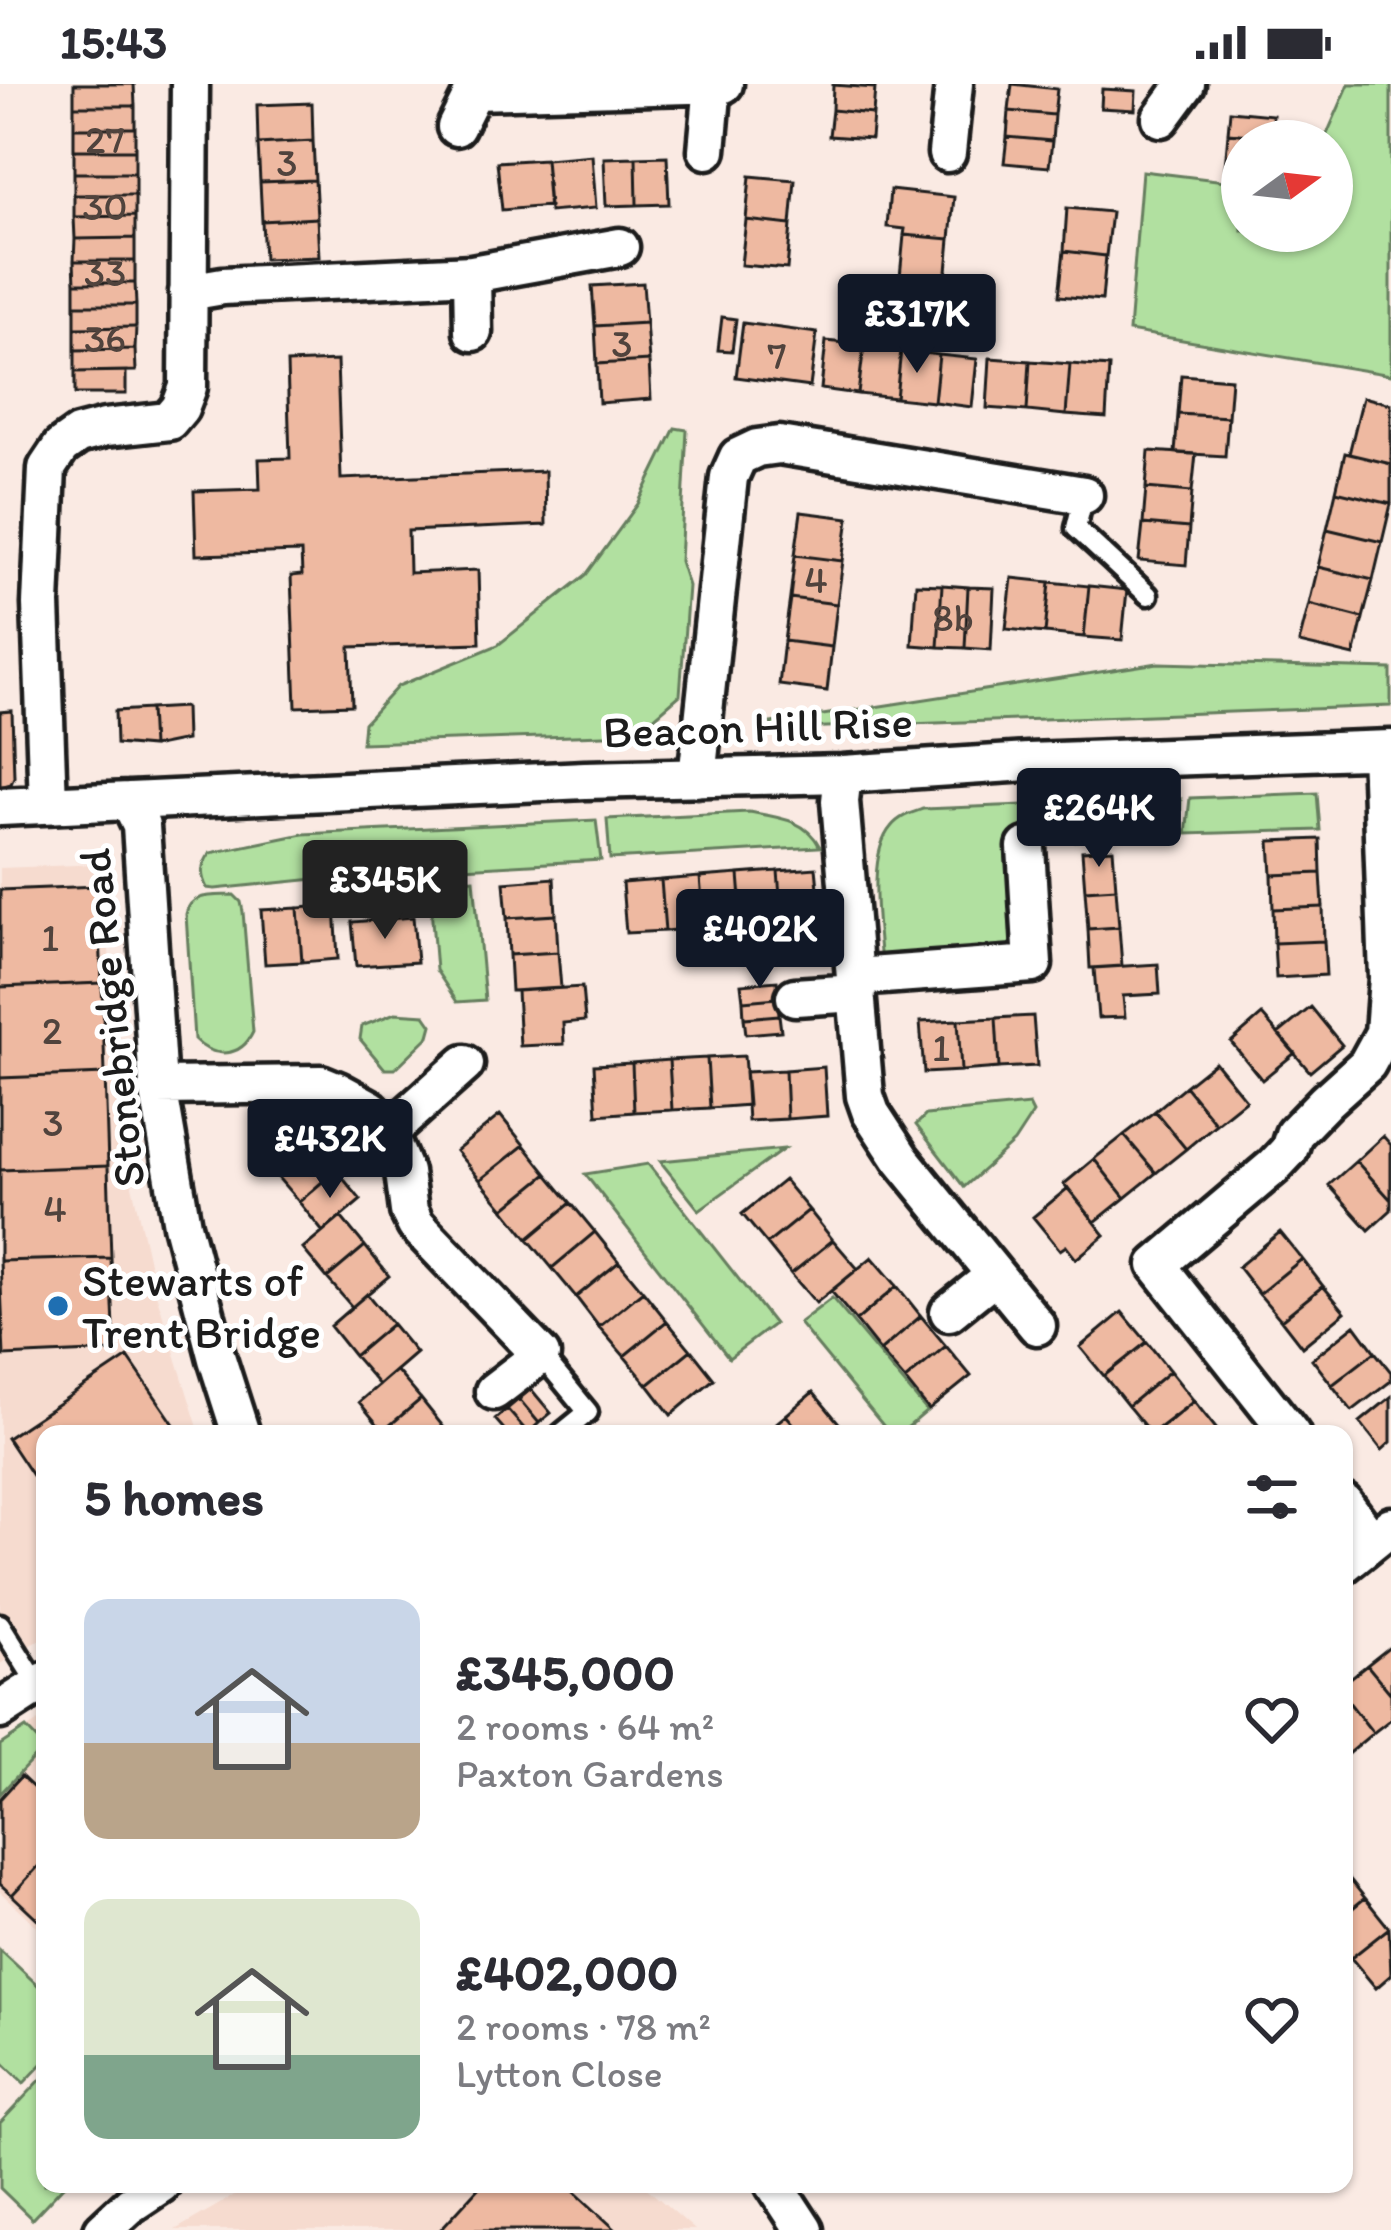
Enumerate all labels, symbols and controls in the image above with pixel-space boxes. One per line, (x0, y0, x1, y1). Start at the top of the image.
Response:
text: 15:43 (60, 15, 167, 69)
house number: 27 (85, 116, 125, 163)
north arrow (1221, 120, 1353, 252)
map controls (1221, 120, 1353, 252)
house number: 3 (276, 139, 298, 186)
house number: 30 (82, 183, 128, 230)
house number: 33 (84, 249, 126, 296)
pin: £317K (833, 274, 1001, 376)
text: £317K (865, 289, 969, 336)
house number: 36 (84, 315, 126, 362)
house number: 3 (611, 320, 633, 367)
house number: 7 (767, 332, 787, 379)
house number: 4 (804, 556, 828, 603)
house number: 8b (932, 594, 974, 641)
street label: Beacon Hill Rise (602, 694, 914, 758)
pin: £264K (1015, 768, 1183, 870)
text: £264K (1044, 783, 1154, 830)
pin: £345K (301, 840, 469, 942)
street label: Stonebridge Road (66, 846, 156, 1190)
text: £345K (330, 855, 440, 902)
pin: £402K (676, 889, 844, 991)
text: £402K (703, 904, 817, 951)
house number: 1 (41, 914, 59, 961)
house number: 2 (42, 1007, 62, 1054)
house number: 1 (932, 1024, 950, 1071)
house number: 3 (42, 1099, 64, 1146)
pin: £432K (246, 1099, 414, 1201)
text: £432K (275, 1114, 386, 1161)
house number: 4 (43, 1185, 67, 1232)
place label: Stewarts of Trent Bridge (82, 1253, 321, 1359)
marker: Stewarts of Trent Bridge (45, 1293, 71, 1319)
icon: filters (1239, 1464, 1305, 1530)
text: 5 homes (84, 1467, 264, 1528)
text: £345,000 (456, 1642, 675, 1703)
icon: home (180, 1647, 324, 1791)
icon: heart (1239, 1686, 1305, 1752)
text: 2 rooms · 64 m² (456, 1703, 714, 1750)
text: Paxton Gardens (456, 1750, 724, 1797)
text: £402,000 (456, 1942, 679, 2003)
icon: home (180, 1947, 324, 2091)
icon: heart (1239, 1986, 1305, 2052)
text: 2 rooms · 78 m² (456, 2003, 711, 2050)
text: Lytton Close (456, 2050, 663, 2097)

